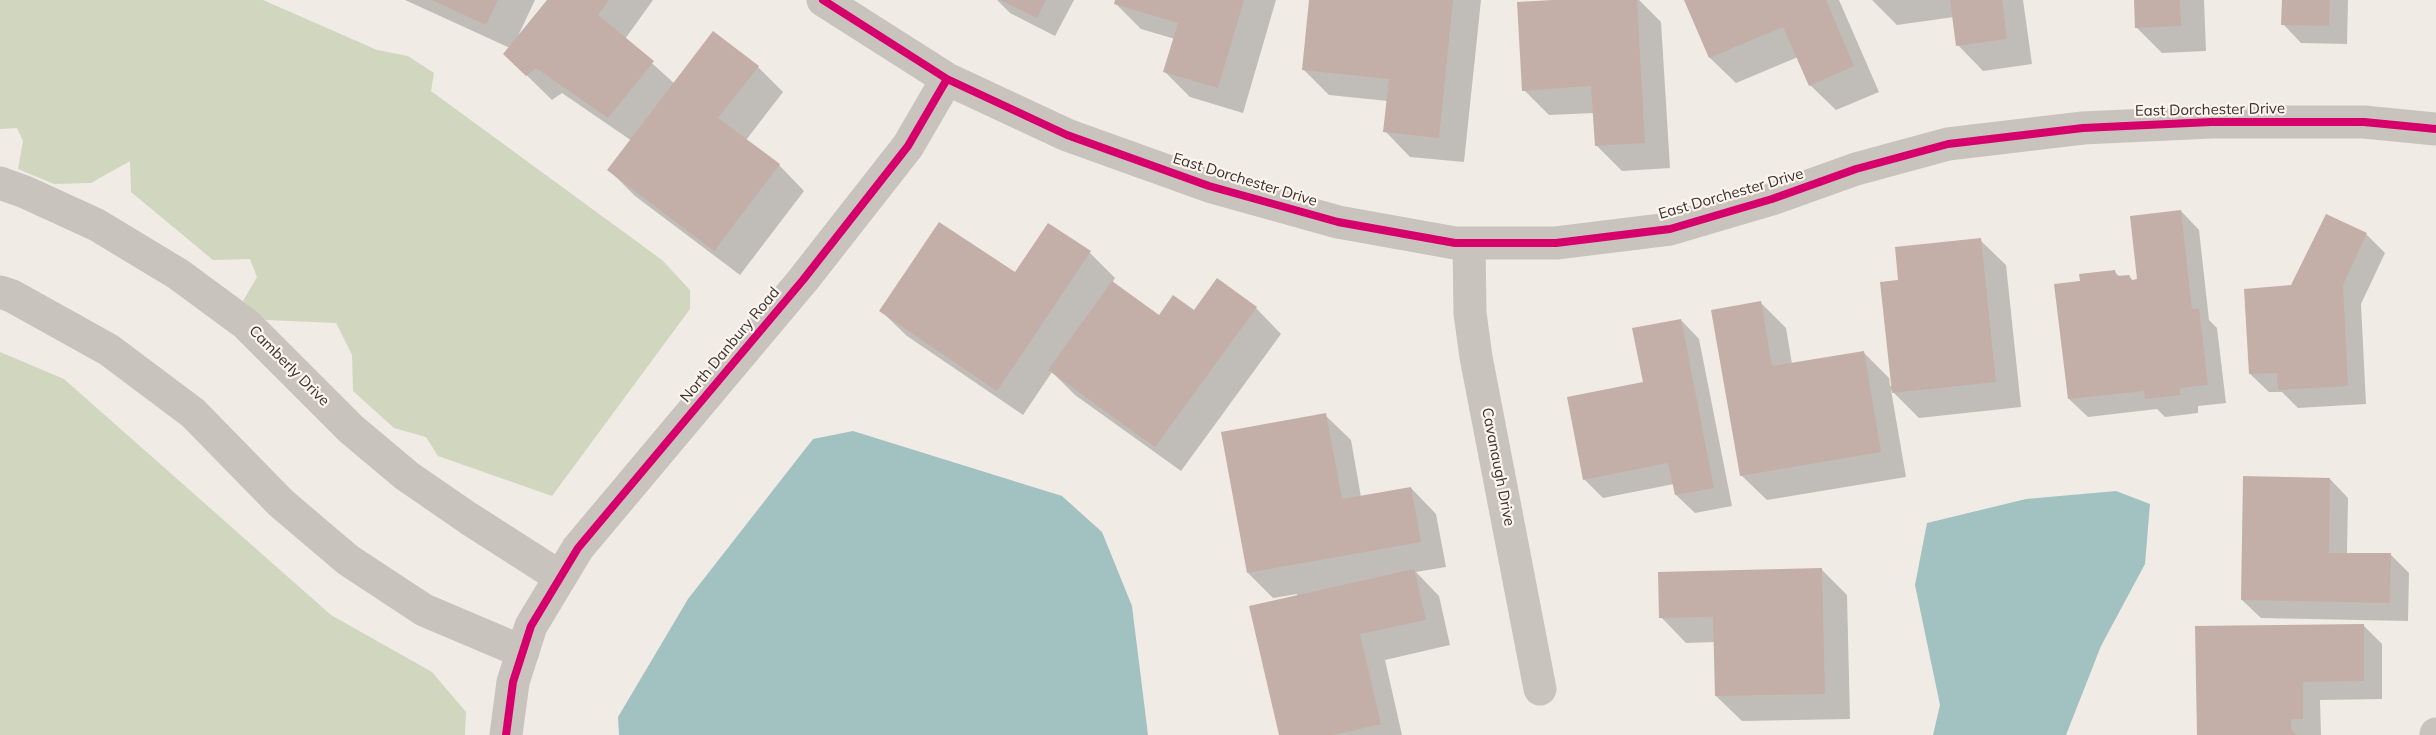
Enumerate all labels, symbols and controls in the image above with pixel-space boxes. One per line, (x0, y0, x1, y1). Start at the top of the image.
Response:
street label: East Dorchester Drive (2135, 100, 2285, 120)
street label: East Dorchester Drive (1171, 149, 1319, 211)
street label: East Dorchester Drive (1656, 165, 1806, 223)
street label: North Danbury Road (677, 284, 783, 406)
street label: Camberly Drive (245, 322, 333, 410)
street label: Cavanaugh Drive (1478, 406, 1518, 528)

